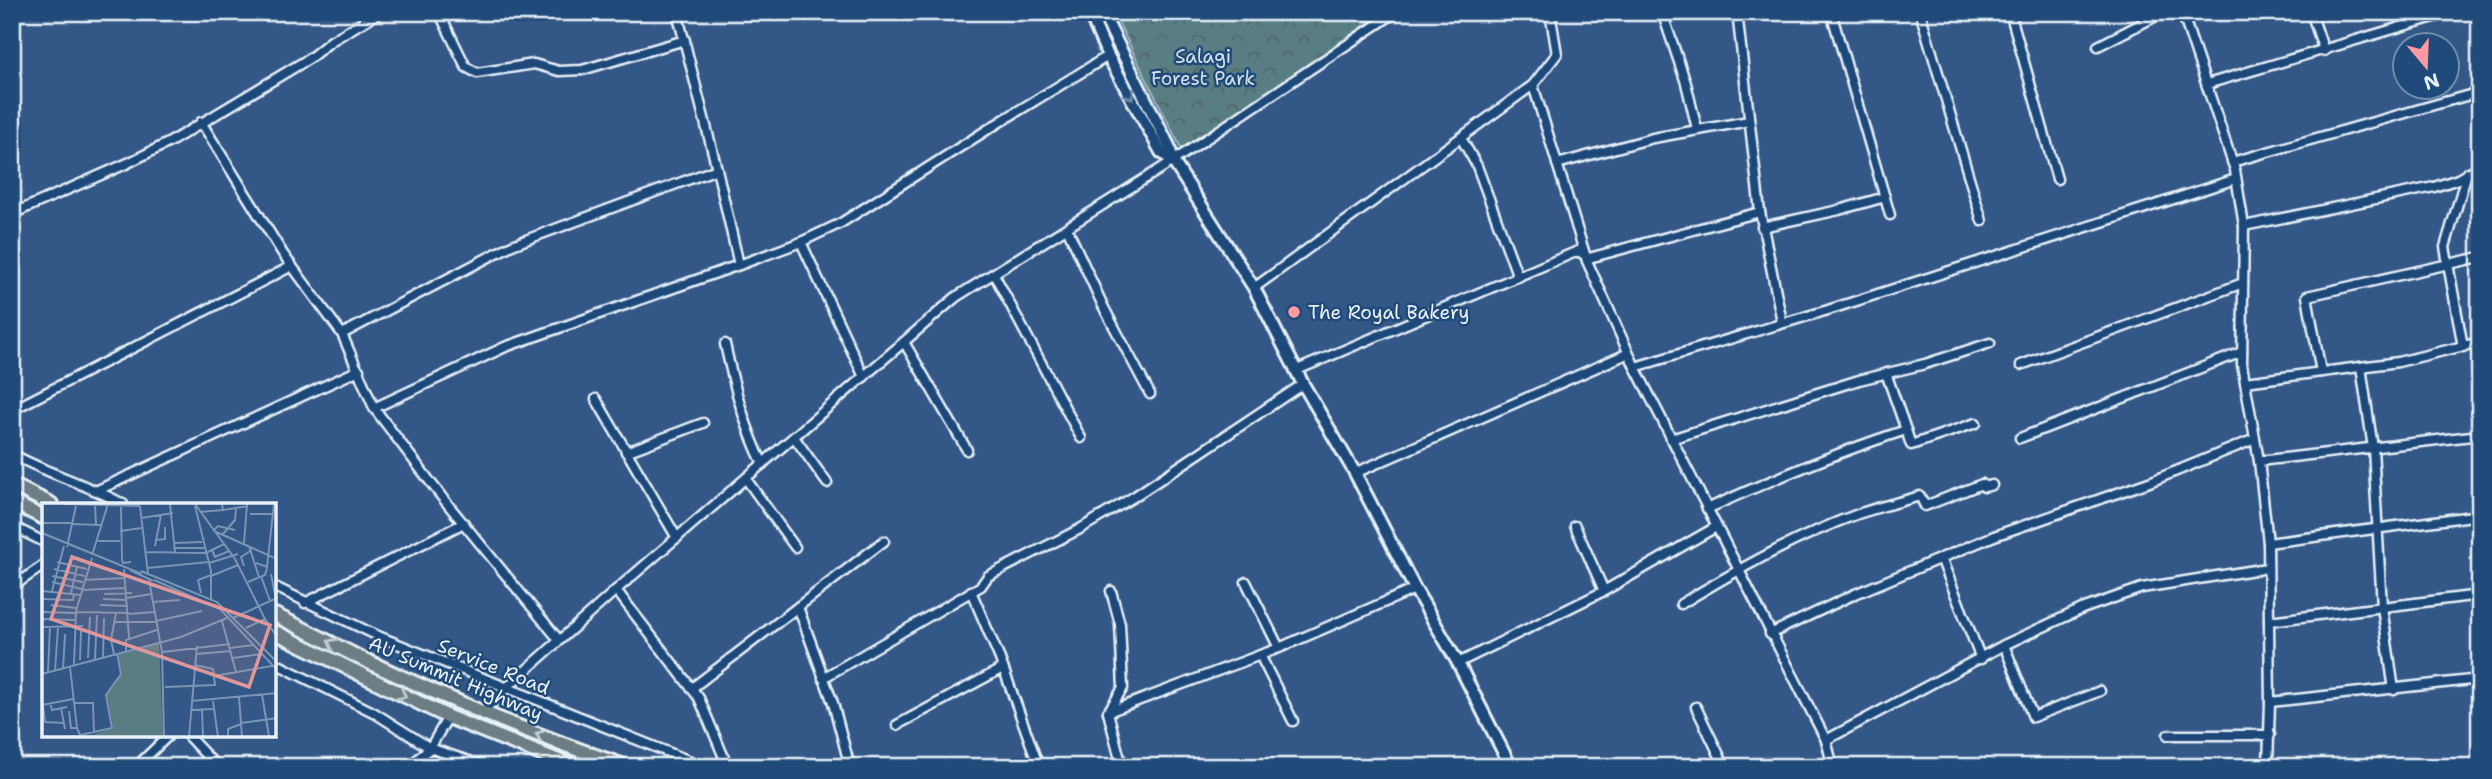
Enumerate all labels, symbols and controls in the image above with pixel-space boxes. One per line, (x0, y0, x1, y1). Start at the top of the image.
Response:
north arrow (2390, 32, 2460, 102)
park label: Salagi Forest Park (1151, 44, 1255, 91)
text: N (2420, 67, 2443, 96)
one-way arrow (1122, 88, 1135, 101)
place label: The Royal Bakery (1308, 300, 1469, 325)
marker: The Royal Bakery (1286, 304, 1302, 320)
inset map (42, 503, 276, 737)
street label: AU Summit Highway (365, 630, 547, 726)
street label: Service Road (434, 633, 554, 700)
one-way arrow (327, 638, 339, 652)
one-way arrow (395, 686, 407, 700)
one-way arrow (534, 730, 546, 744)

